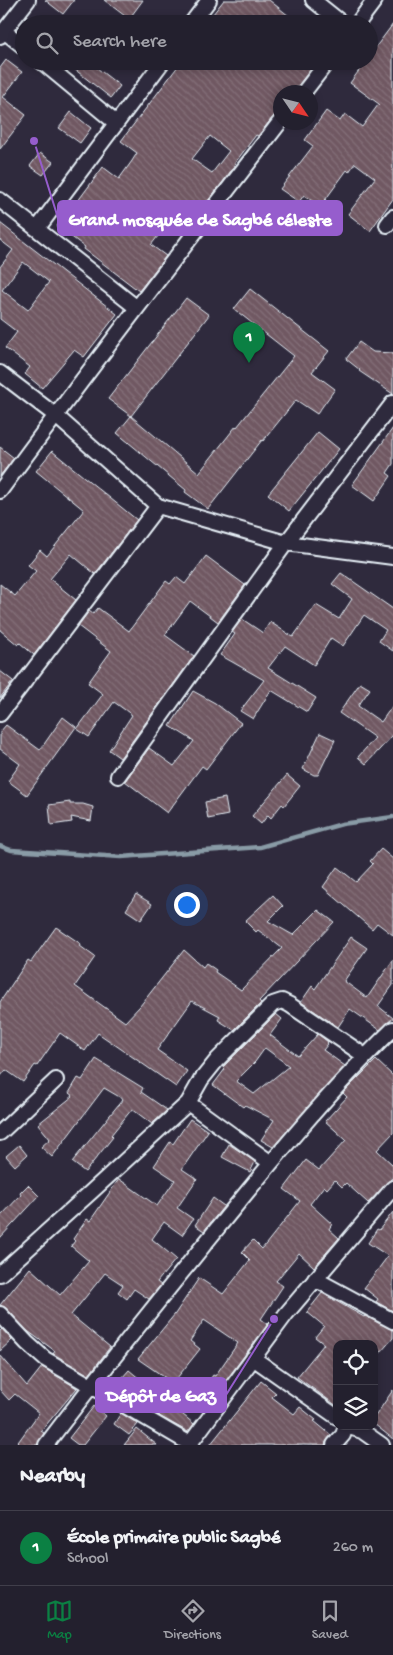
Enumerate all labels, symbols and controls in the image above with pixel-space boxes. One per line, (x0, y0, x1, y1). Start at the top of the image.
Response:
search box (15, 15, 378, 70)
icon: search (33, 29, 61, 57)
text: Search here (73, 31, 167, 54)
north arrow (273, 85, 318, 130)
callout: Grand mosquée de Sagbé céleste (58, 201, 342, 235)
text: Grand mosquée de Sagbé céleste (68, 210, 333, 233)
pin: 1 (233, 322, 265, 363)
your location (174, 892, 200, 918)
map controls (333, 1340, 378, 1430)
button: locate (333, 1340, 378, 1385)
callout: Dépôt de Gaz (96, 1378, 226, 1412)
button: layers (333, 1385, 378, 1430)
text: Dépôt de Gaz (104, 1386, 218, 1409)
text: Nearby (20, 1465, 85, 1490)
text: École primaire public Sagbé (67, 1527, 281, 1550)
text: 1 (33, 1539, 39, 1558)
text: 260 m (333, 1539, 373, 1558)
text: School (67, 1550, 109, 1569)
tab: Map (45, 1597, 73, 1644)
tab: Directions (164, 1597, 221, 1644)
tab: Saved (312, 1597, 348, 1644)

